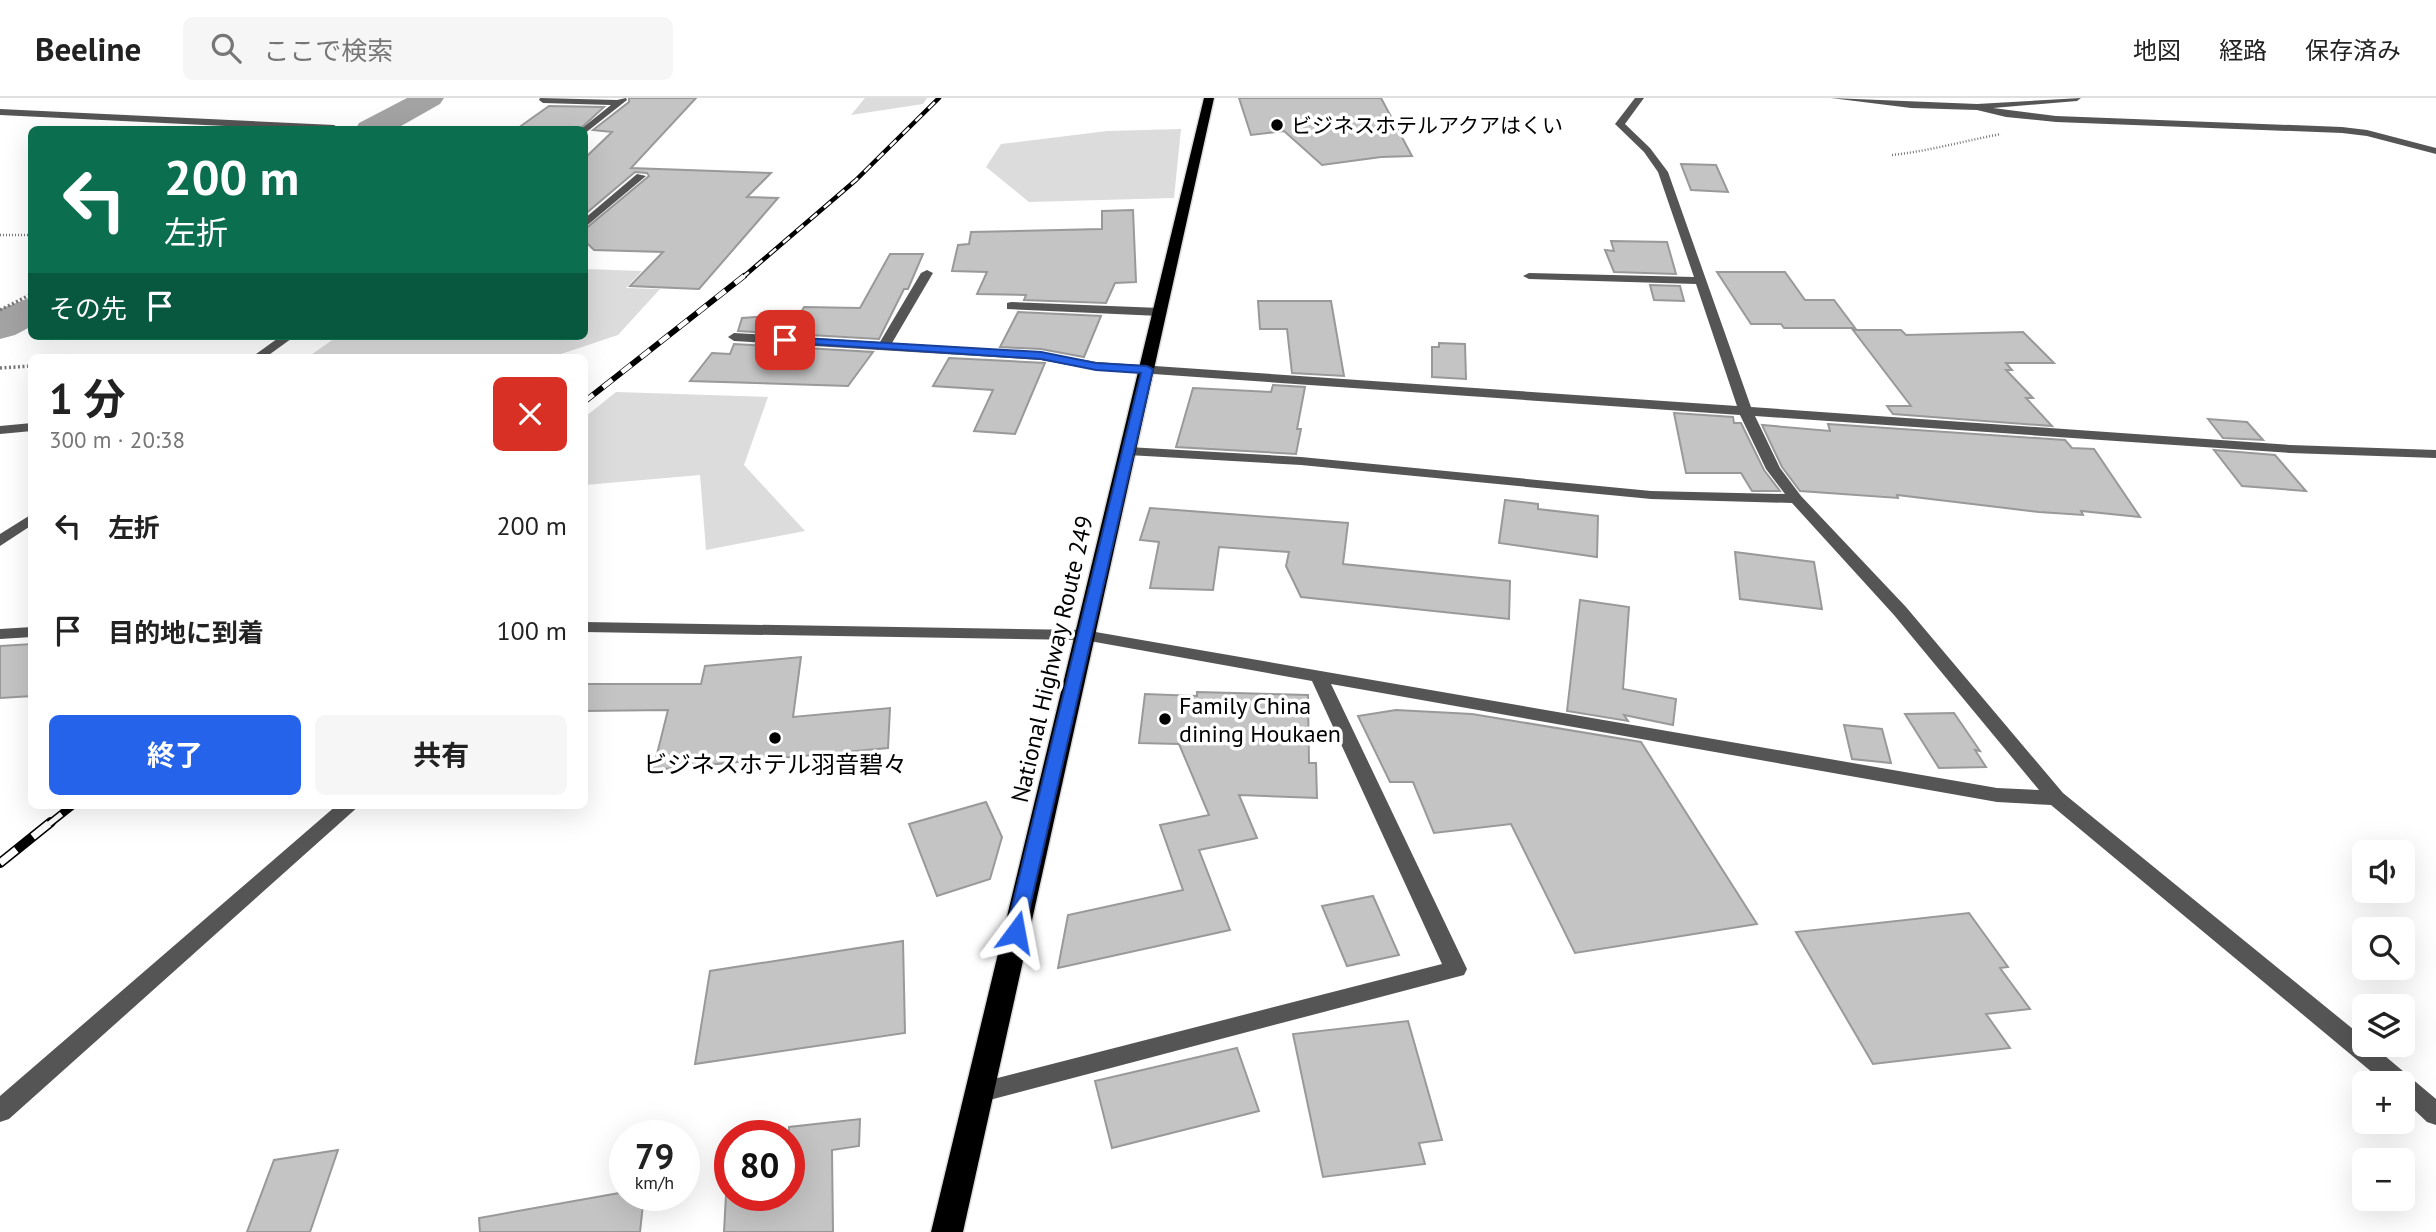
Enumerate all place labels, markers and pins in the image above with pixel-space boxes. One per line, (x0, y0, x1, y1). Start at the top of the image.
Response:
place label: ビジネスホテルアクアはくい (1291, 112, 1563, 139)
marker: ビジネスホテルアクアはくい (1269, 117, 1285, 133)
pin (755, 310, 815, 370)
place label: Family China dining Houkaen (1179, 690, 1341, 749)
marker: Family China dining Houkaen (1157, 711, 1173, 727)
marker: ビジネスホテル羽音碧々 (767, 730, 783, 746)
place label: ビジネスホテル羽音碧々 (643, 749, 907, 780)

